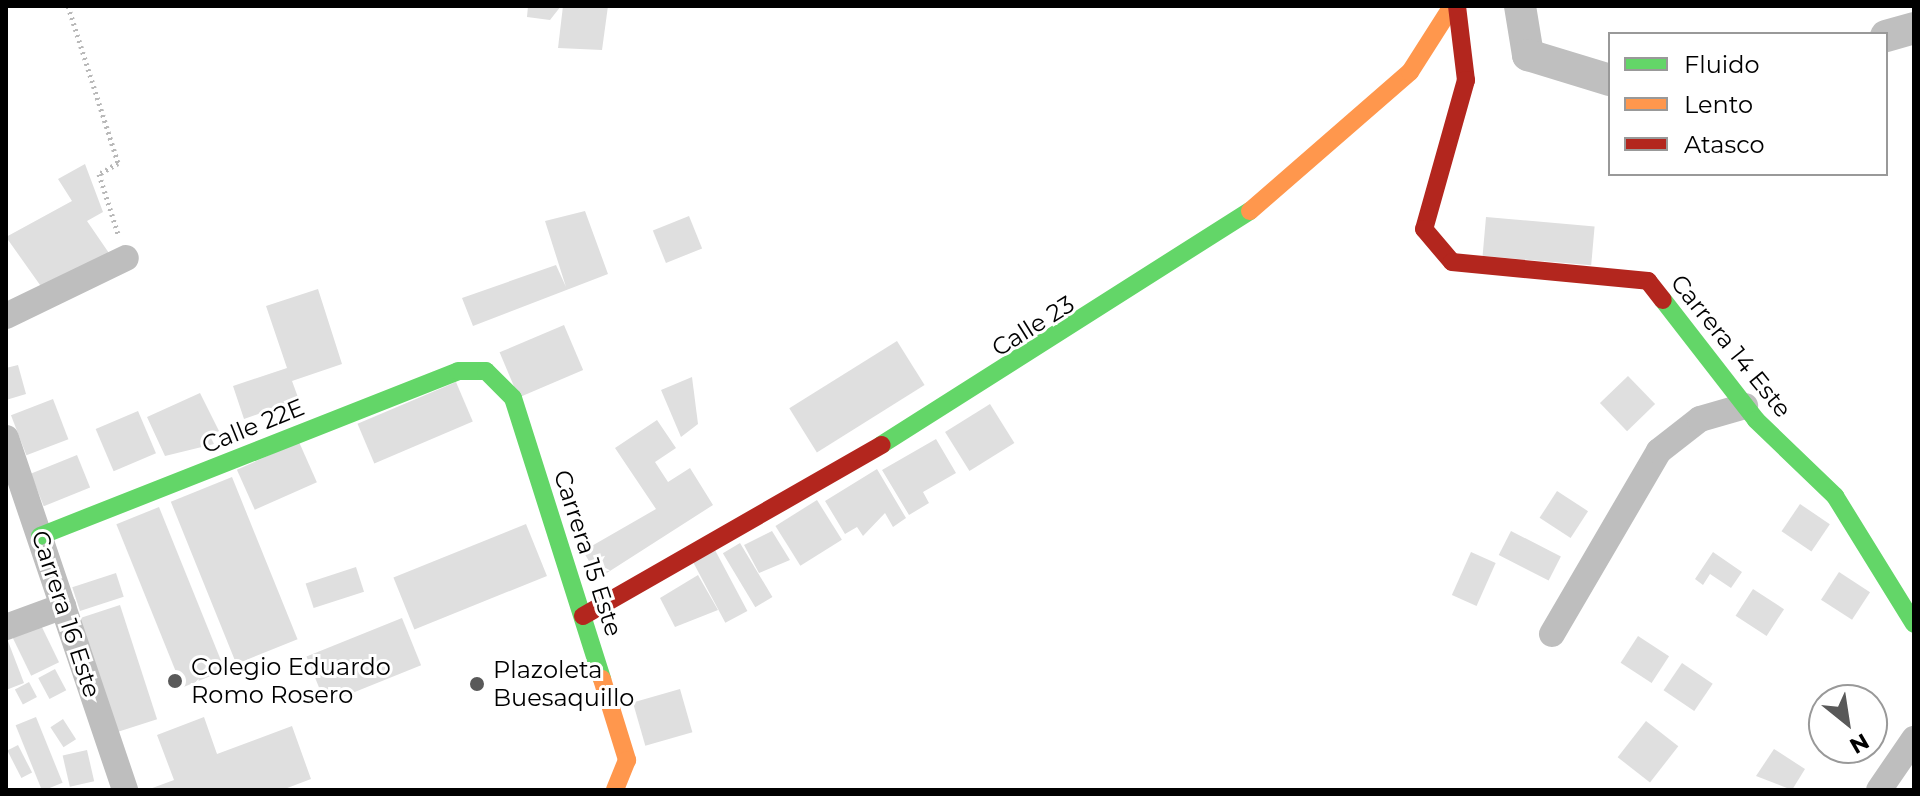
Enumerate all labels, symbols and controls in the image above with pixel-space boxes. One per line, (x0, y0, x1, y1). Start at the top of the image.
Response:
legend (1608, 32, 1888, 176)
text: Fluido (1684, 50, 1760, 79)
text: Lento (1684, 90, 1753, 119)
text: Atasco (1684, 130, 1765, 159)
street label: Carrera 14 Este (1665, 269, 1797, 423)
street label: Calle 23 (986, 289, 1080, 363)
street label: Calle 22E (198, 392, 308, 460)
street label: Carrera 15 Este (548, 466, 628, 640)
street label: Carrera 16 Este (25, 527, 107, 701)
place label: Colegio Eduardo Romo Rosero (191, 653, 391, 709)
place label: Plazoleta Buesaquillo (493, 656, 634, 712)
marker: Colegio Eduardo Romo Rosero (166, 672, 184, 690)
marker: Plazoleta Buesaquillo (468, 675, 486, 693)
north arrow (1808, 684, 1888, 764)
text: N (1845, 727, 1874, 760)

